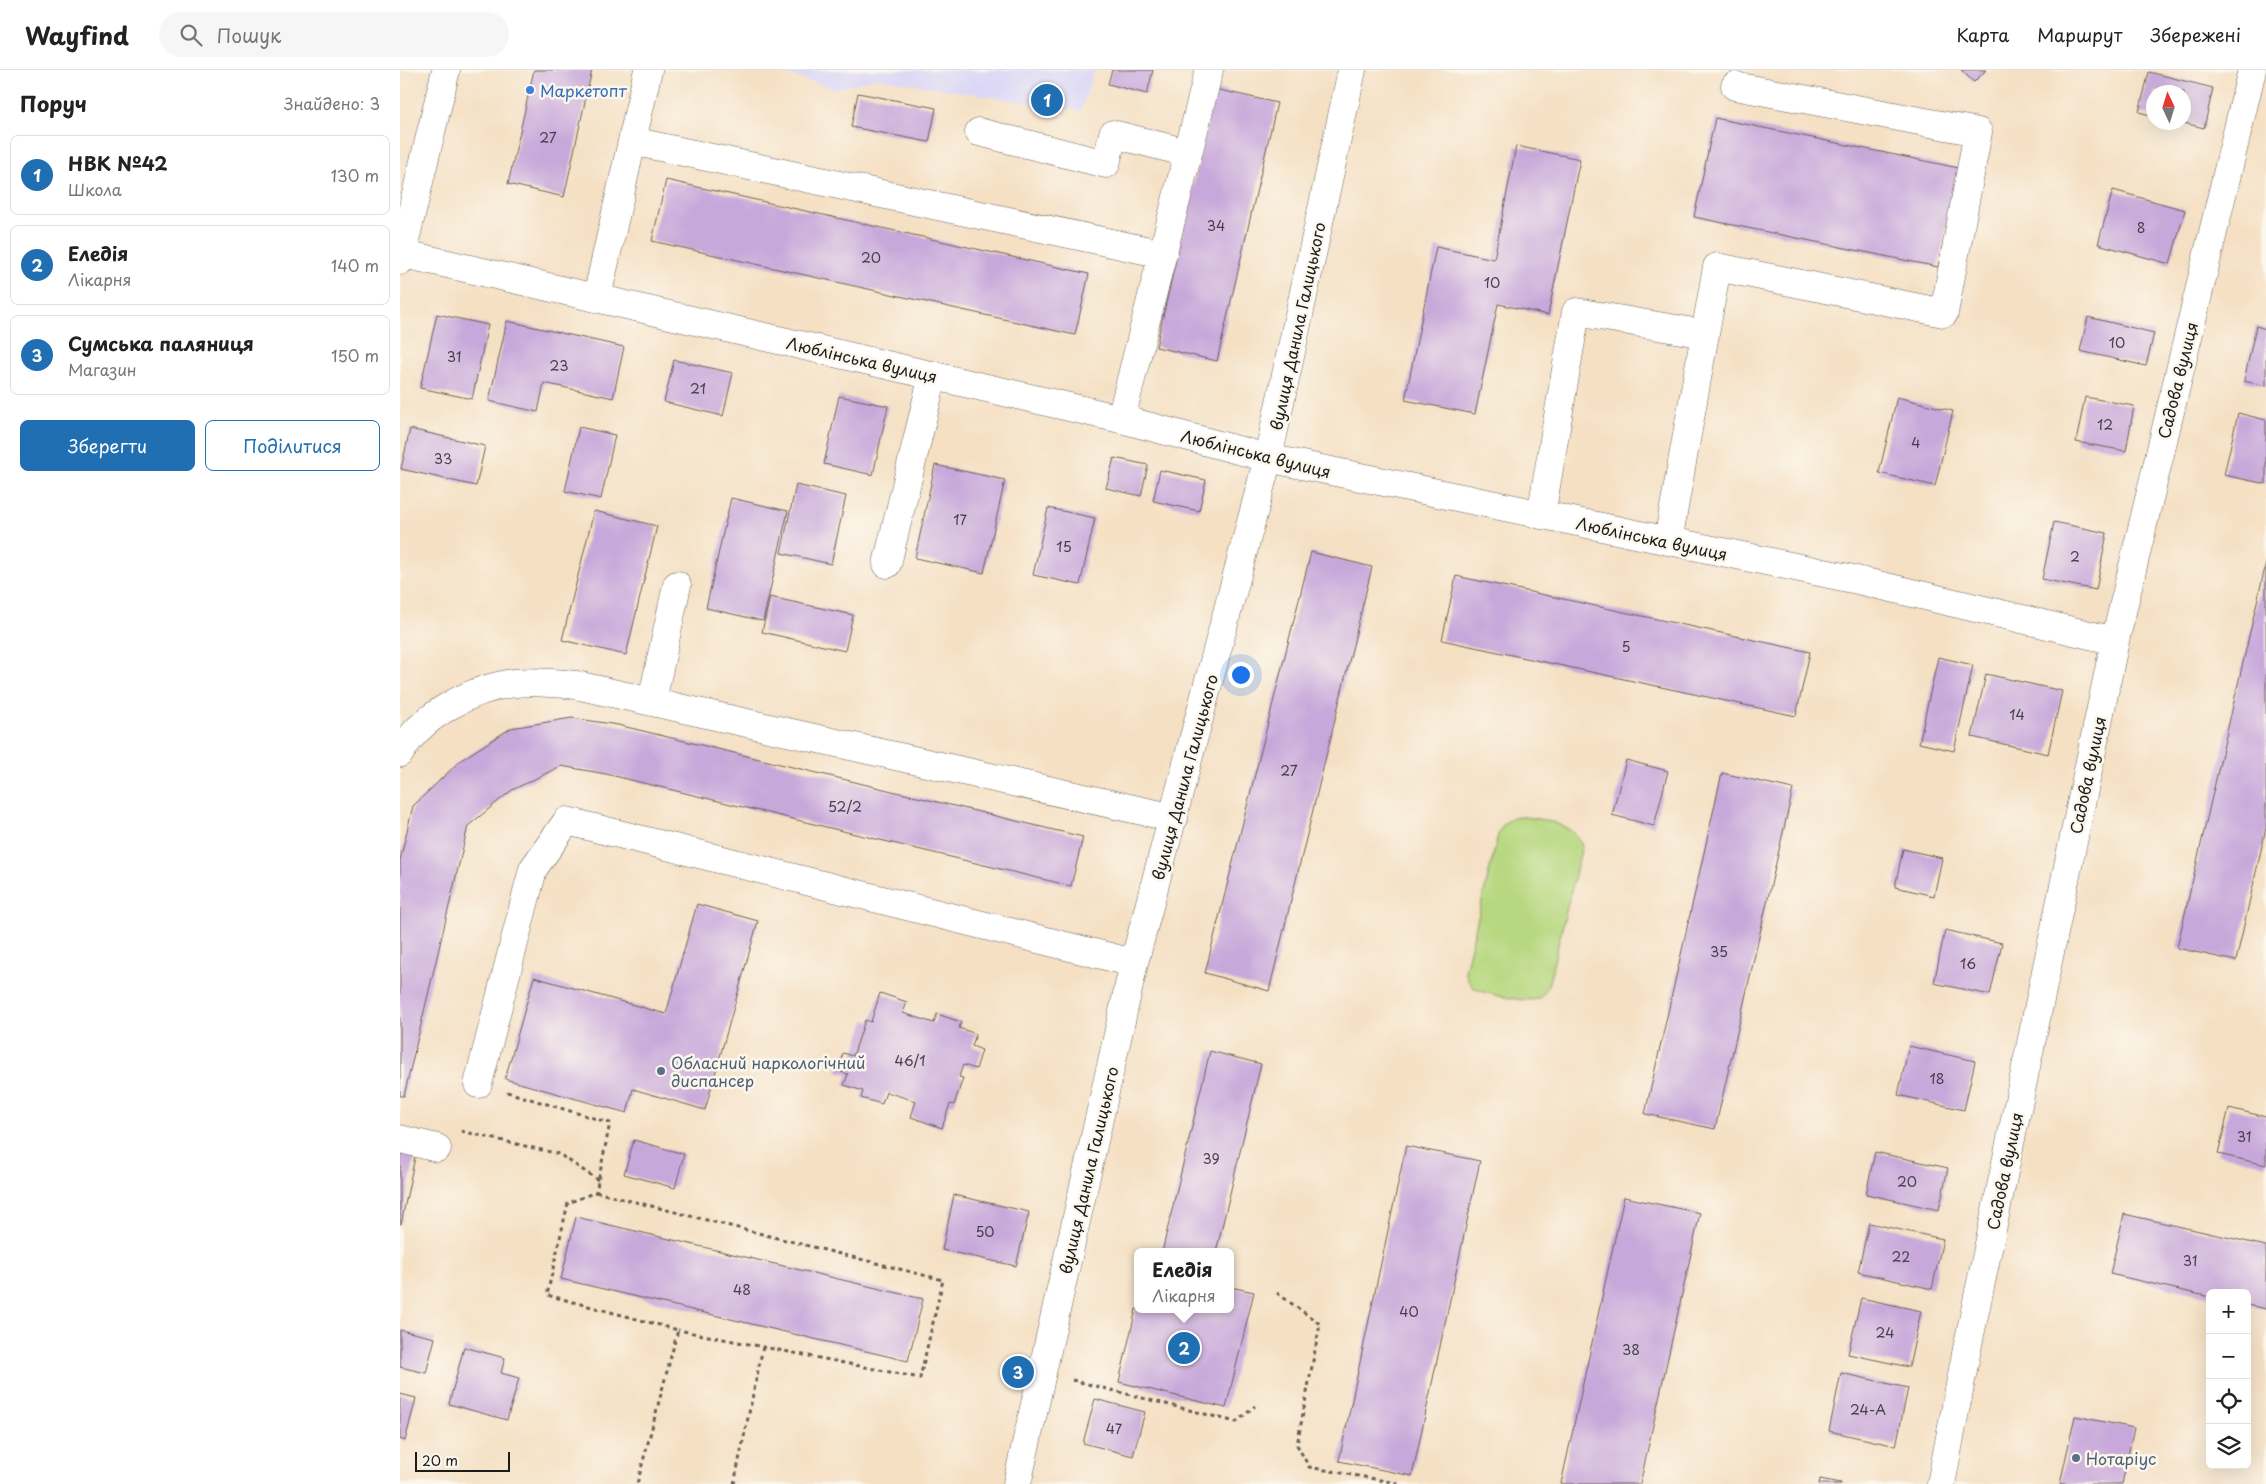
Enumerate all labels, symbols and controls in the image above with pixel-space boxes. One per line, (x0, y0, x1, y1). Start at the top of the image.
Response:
search box (159, 12, 509, 57)
text: Wayfind (25, 17, 129, 53)
icon: search (177, 21, 205, 49)
text: Пошук (217, 21, 281, 49)
text: Карта (1956, 21, 2009, 48)
text: Маршрут (2037, 21, 2122, 48)
text: Збережені (2150, 21, 2241, 48)
place label: Маркетопт (540, 78, 628, 102)
pin: 1 (1031, 81, 1063, 119)
marker: Маркетопт (524, 84, 536, 96)
north arrow (2146, 85, 2191, 130)
text: Поруч (20, 87, 87, 119)
text: Знайдено: 3 (284, 91, 380, 115)
house number: 27 (539, 127, 557, 148)
text: НВК №42 (68, 149, 168, 177)
text: 1 (33, 163, 41, 187)
text: 130 m (331, 163, 379, 187)
text: Школа (68, 177, 122, 201)
house number: 34 (1207, 215, 1225, 236)
house number: 8 (2137, 217, 2145, 238)
street label: вулиця Данила Галицького (1263, 220, 1331, 432)
text: Еледія (68, 239, 128, 267)
house number: 20 (861, 247, 881, 268)
text: 2 (31, 253, 43, 277)
text: 140 m (331, 253, 379, 277)
text: Лікарня (68, 267, 131, 291)
house number: 10 (1484, 272, 1500, 293)
street label: Садова вулиця (2151, 319, 2203, 441)
text: Сумська паляниця (68, 329, 254, 357)
street label: Люблінська вулиця (784, 330, 940, 388)
house number: 10 (2109, 332, 2125, 353)
text: 3 (32, 343, 42, 367)
text: 150 m (331, 343, 379, 367)
house number: 31 (447, 346, 461, 367)
house number: 23 (550, 355, 568, 376)
text: Магазин (68, 357, 137, 381)
house number: 21 (690, 378, 706, 399)
house number: 12 (2097, 414, 2113, 435)
button: Зберегти (20, 420, 195, 471)
button: Поділитися (205, 420, 380, 471)
street label: Люблінська вулиця (1178, 423, 1334, 483)
house number: 4 (1911, 432, 1921, 453)
house number: 33 (434, 448, 452, 469)
house number: 17 (953, 509, 967, 530)
street label: Люблінська вулиця (1574, 510, 1730, 566)
house number: 15 (1056, 536, 1072, 557)
house number: 2 (2070, 546, 2080, 567)
house number: 5 (1621, 636, 1631, 657)
your location (1228, 662, 1254, 688)
street label: вулиця Данила Галицького (1145, 671, 1223, 883)
house number: 14 (2009, 704, 2025, 725)
street label: Садова вулиця (2063, 714, 2111, 836)
house number: 27 (1280, 760, 1298, 781)
house number: 52/2 (828, 796, 862, 817)
house number: 35 (1710, 941, 1728, 962)
house number: 16 (1960, 953, 1976, 974)
place label: Обласний наркологічний диспансер (671, 1050, 865, 1092)
house number: 46/1 (894, 1050, 926, 1071)
street label: вулиця Данила Галицького (1052, 1064, 1124, 1276)
marker: Обласний наркологічний диспансер (655, 1065, 667, 1077)
house number: 18 (1929, 1068, 1945, 1089)
street label: Садова вулиця (1980, 1110, 2028, 1232)
house number: 31 (2237, 1126, 2251, 1147)
house number: 39 (1202, 1148, 1220, 1169)
house number: 20 (1897, 1171, 1917, 1192)
house number: 50 (975, 1221, 995, 1242)
house number: 22 (1892, 1246, 1910, 1267)
popup (1134, 1248, 1234, 1313)
house number: 31 (2183, 1250, 2197, 1271)
text: Еледія (1152, 1255, 1212, 1283)
house number: 48 (733, 1279, 751, 1300)
text: Лікарня (1152, 1283, 1216, 1307)
map controls (2206, 1289, 2251, 1469)
button: + (2206, 1289, 2251, 1334)
house number: 40 (1399, 1301, 1419, 1322)
house number: 24 (1876, 1322, 1894, 1343)
pin: 2 (1168, 1329, 1200, 1367)
button: − (2206, 1334, 2251, 1379)
house number: 38 (1622, 1339, 1640, 1360)
pin: 3 (1002, 1353, 1034, 1391)
button: locate (2206, 1379, 2251, 1424)
house number: 24-А (1850, 1399, 1886, 1420)
house number: 47 (1106, 1418, 1123, 1439)
button: layers (2206, 1424, 2251, 1469)
place label: Нотаріус (2086, 1446, 2156, 1470)
scale bar (415, 1449, 510, 1472)
text: 20 m (422, 1450, 458, 1471)
marker: Нотаріус (2070, 1452, 2082, 1464)

